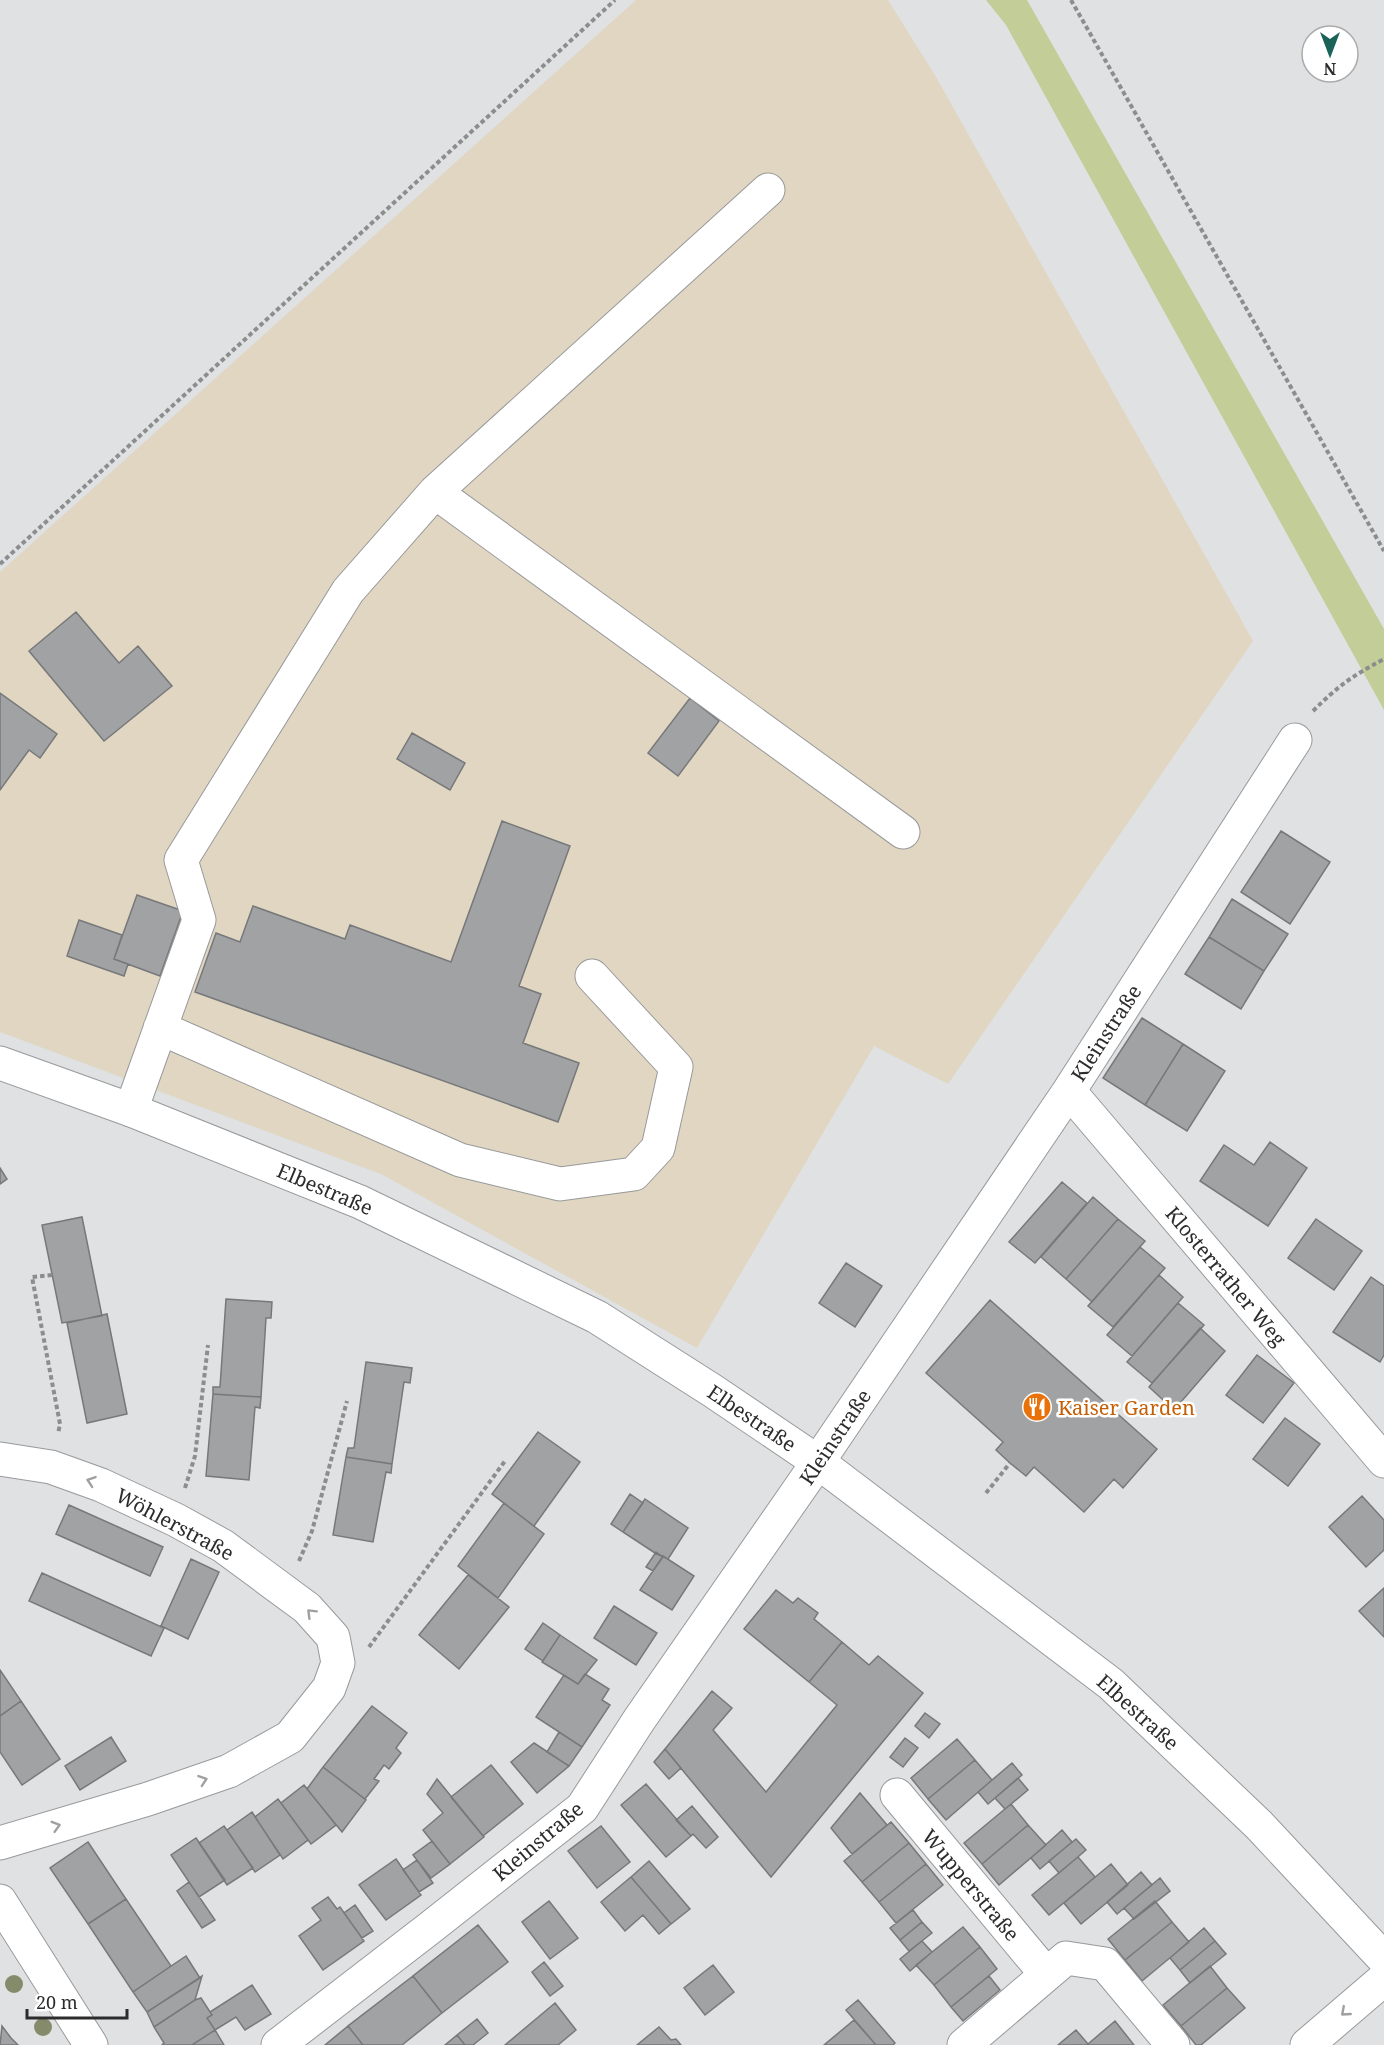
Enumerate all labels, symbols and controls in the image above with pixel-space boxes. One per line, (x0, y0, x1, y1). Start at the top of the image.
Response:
north arrow (1300, 24, 1360, 84)
text: N (1323, 58, 1336, 80)
street label: Kleinstraße (1065, 979, 1147, 1087)
street label: Elbestraße (273, 1157, 377, 1221)
street label: Klosterrather Weg (1160, 1200, 1293, 1352)
street label: Elbestraße (702, 1378, 802, 1458)
street label: Kleinstraße (793, 1384, 877, 1490)
restaurant icon: Kaiser Garden (1021, 1391, 1053, 1423)
place label: Kaiser Garden (1058, 1394, 1195, 1421)
one-way arrow (86, 1476, 97, 1489)
street label: Wöhlerstraße (111, 1481, 239, 1567)
one-way arrow (307, 1610, 318, 1620)
street label: Elbestraße (1091, 1668, 1185, 1756)
one-way arrow (197, 1774, 208, 1787)
street label: Kleinstraße (487, 1795, 589, 1887)
one-way arrow (50, 1821, 61, 1833)
street label: Wupperstraße (916, 1823, 1026, 1947)
scale bar (27, 1982, 128, 2020)
text: 20 m (36, 1990, 78, 2014)
one-way arrow (1341, 2005, 1352, 2016)

